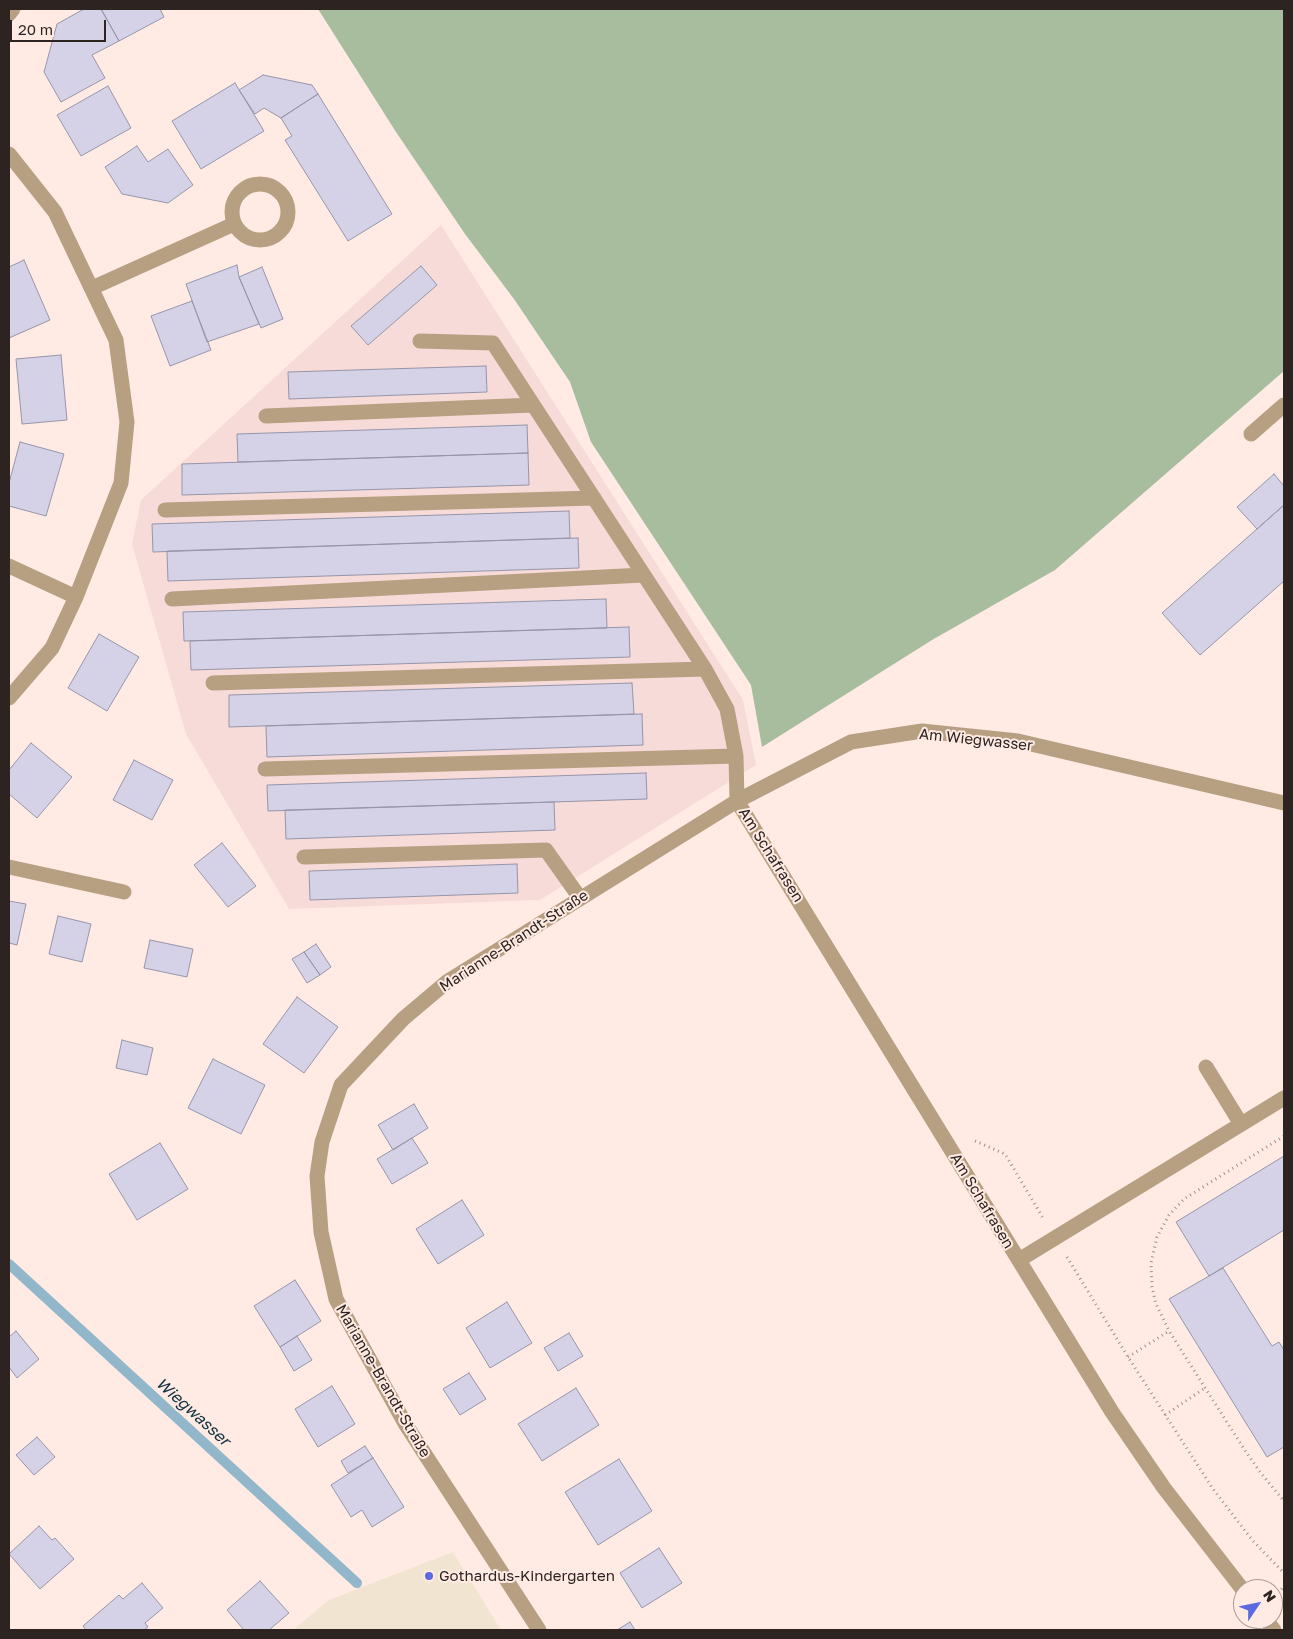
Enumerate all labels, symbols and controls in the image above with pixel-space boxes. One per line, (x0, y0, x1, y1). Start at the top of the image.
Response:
scale bar (12, 10, 109, 42)
text: 20 m (18, 20, 53, 38)
street label: Am Wiegwasser (918, 725, 1034, 755)
street label: Am Schafrasen (735, 804, 807, 906)
street label: Marianne-Brandt-Straße (436, 886, 592, 996)
street label: Am Schafrasen (946, 1150, 1018, 1252)
street label: Marianne-Brandt-Straße (332, 1301, 434, 1461)
water label: Wiegwasser (152, 1374, 234, 1450)
place label: Gothardus-Kindergarten (439, 1567, 615, 1585)
marker: Gothardus-Kindergarten (423, 1570, 435, 1582)
north arrow (1233, 1579, 1283, 1629)
text: N (1260, 1587, 1280, 1605)

